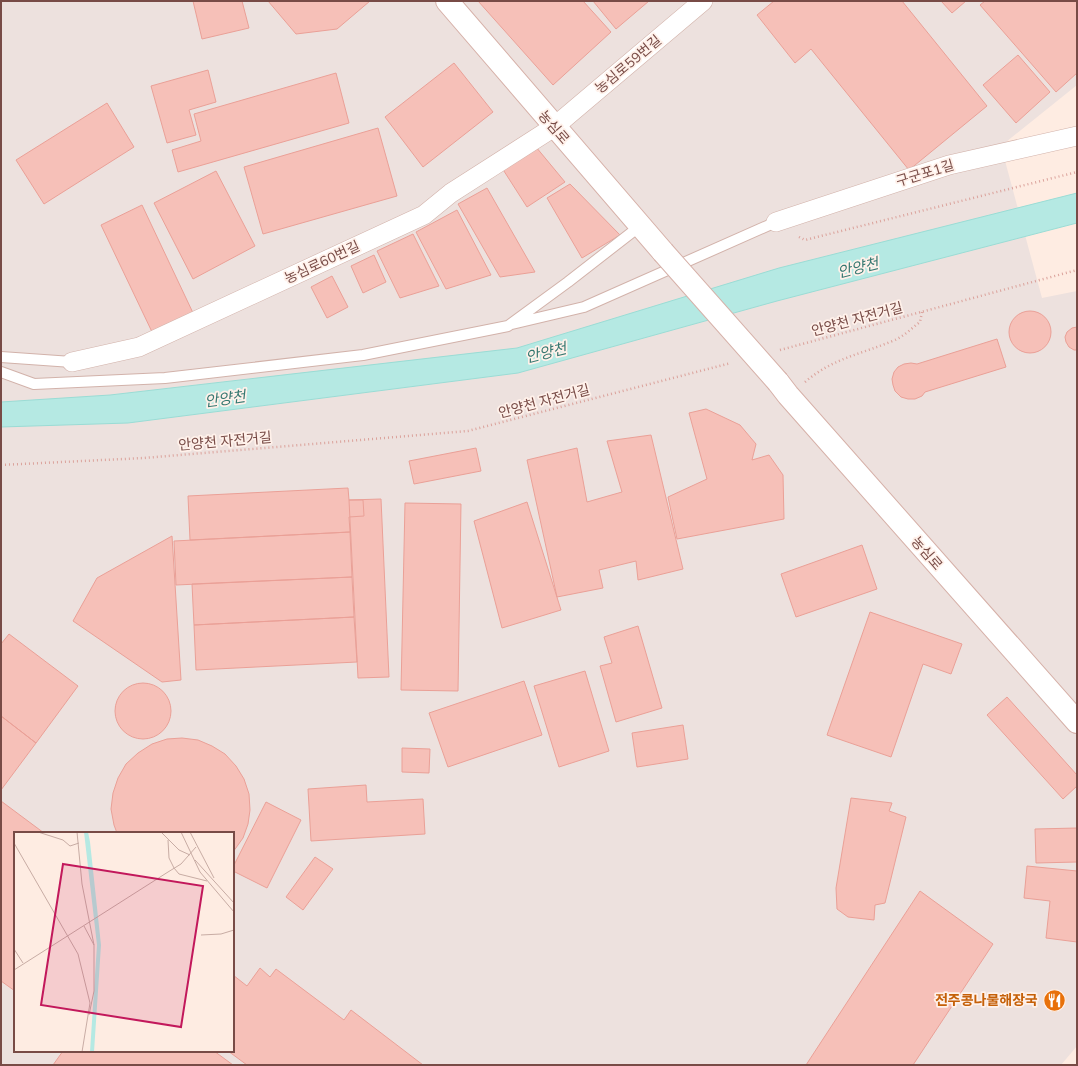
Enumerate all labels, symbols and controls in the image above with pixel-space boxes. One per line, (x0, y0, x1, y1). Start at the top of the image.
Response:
street label: 농심로59번길 (591, 31, 666, 98)
street label: 농심로 (534, 107, 574, 148)
street label: 구군포1길 (894, 156, 957, 191)
street label: 농심로60번길 (281, 237, 363, 288)
water label: 안양천 (835, 253, 883, 283)
street label: 안양천 자전거길 (809, 298, 905, 341)
water label: 안양천 (523, 338, 571, 368)
street label: 안양천 자전거길 (496, 380, 592, 423)
water label: 안양천 (203, 386, 249, 412)
street label: 안양천 자전거길 (178, 428, 273, 455)
street label: 농심로 (907, 533, 947, 574)
inset map (14, 832, 234, 1052)
restaurant icon: 전주콩나물해장국 (1041, 987, 1067, 1013)
place label: 전주콩나물해장국 (935, 991, 1038, 1010)

